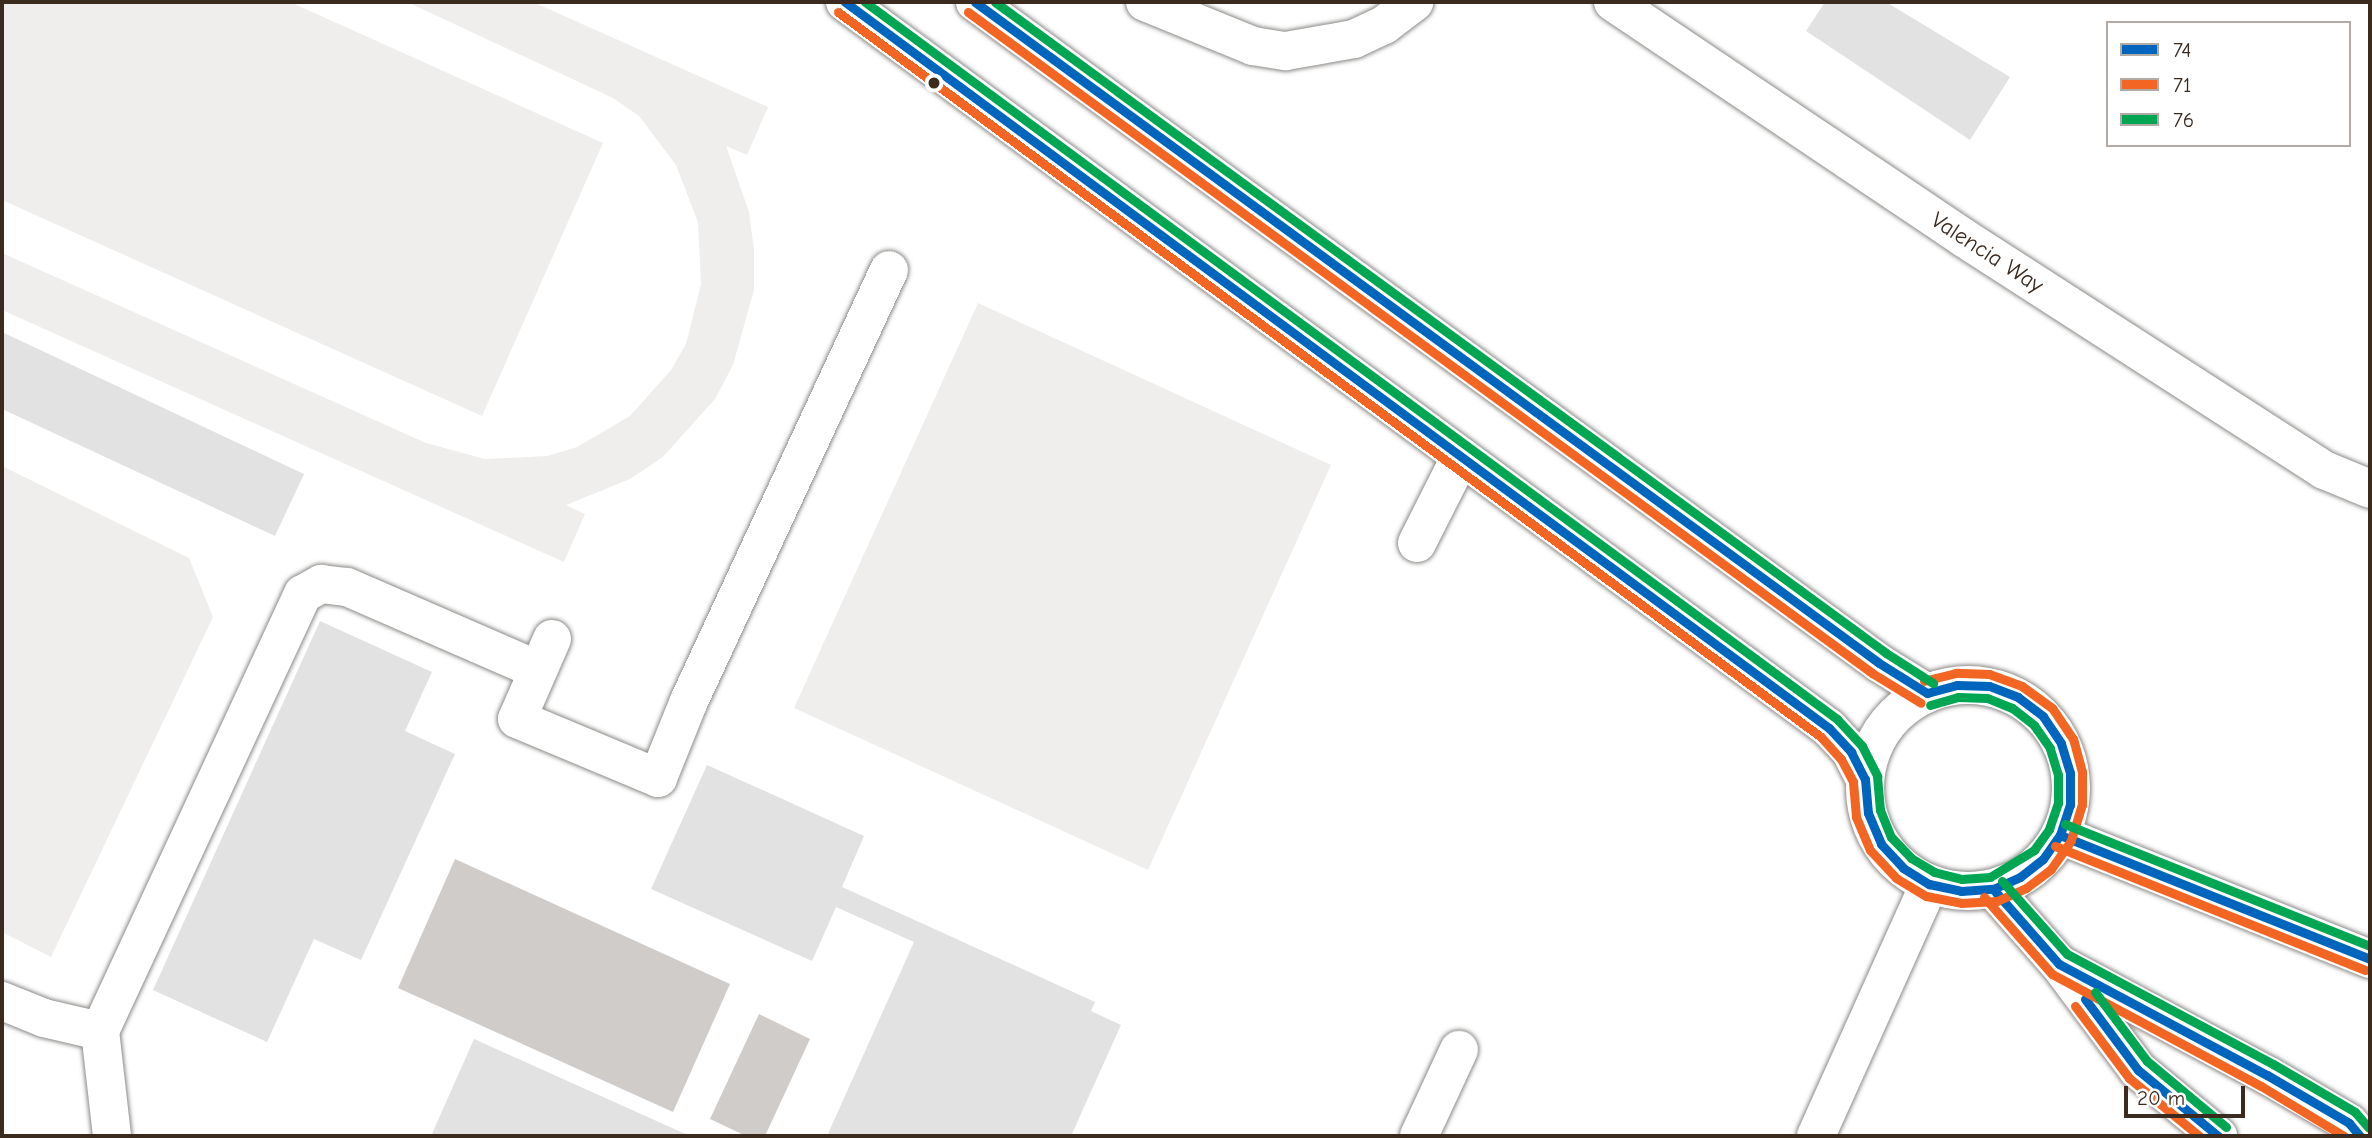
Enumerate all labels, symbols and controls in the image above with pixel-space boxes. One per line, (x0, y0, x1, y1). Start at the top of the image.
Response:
legend (2106, 21, 2351, 147)
text: 74 (2173, 38, 2191, 62)
text: 71 (2173, 73, 2191, 97)
unlabelled marker (927, 76, 941, 90)
text: 76 (2173, 108, 2194, 132)
street label: Valencia Way (1926, 206, 2048, 300)
scale bar (2127, 1072, 2248, 1116)
text: 20 m (2137, 1086, 2185, 1110)

